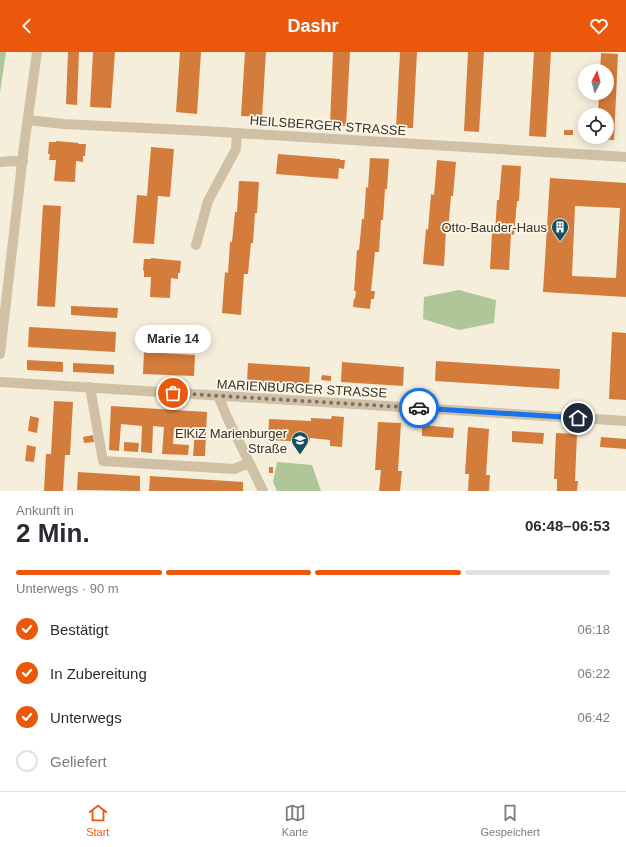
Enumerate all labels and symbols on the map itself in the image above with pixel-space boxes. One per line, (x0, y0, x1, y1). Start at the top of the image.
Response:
north arrow (578, 64, 614, 100)
street label: HEILSBERGER STRASSE (249, 113, 407, 138)
building icon: Otto-Bauder-Haus (550, 217, 570, 242)
place label: Otto-Bauder-Haus (442, 220, 547, 235)
callout: Marie 14 (135, 325, 211, 353)
pin (156, 376, 190, 410)
street label: MARIENBURGER STRASSE (216, 377, 388, 400)
courier (399, 388, 439, 428)
pin (561, 401, 595, 435)
place label: ElKiZ Marienburger Straße (175, 426, 288, 456)
school or university icon: ElKiZ Marienburger Straße (290, 430, 310, 455)

